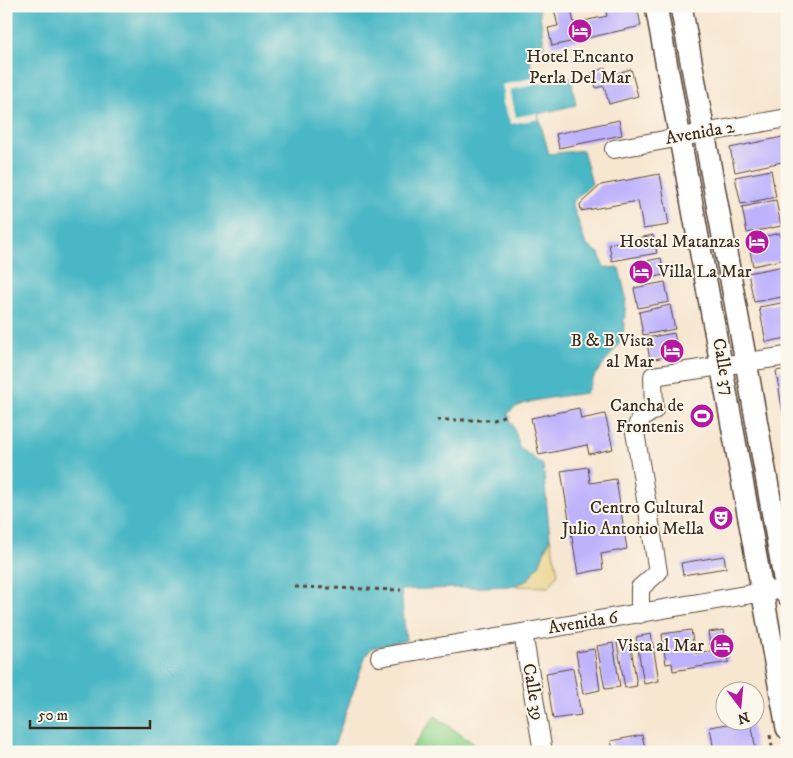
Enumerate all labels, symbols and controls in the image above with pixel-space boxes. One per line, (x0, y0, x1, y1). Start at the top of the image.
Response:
hotel icon: Hotel Encanto Perla Del Mar (567, 18, 593, 44)
place label: Hotel Encanto Perla Del Mar (526, 46, 634, 89)
street label: Avenida 2 (664, 116, 736, 150)
hotel icon: Hostal Matanzas (744, 229, 770, 255)
place label: Hostal Matanzas (619, 231, 740, 253)
hotel icon: Villa La Mar (628, 259, 654, 285)
place label: Villa La Mar (657, 261, 752, 283)
place label: B & B Vista al Mar (570, 330, 654, 373)
street label: Calle 37 (707, 337, 739, 397)
hotel icon: B & B Vista al Mar (659, 338, 685, 364)
place label: Cancha de Frontenis (610, 395, 684, 438)
sports icon: Cancha de Frontenis (689, 403, 715, 429)
place label: Centro Cultural Julio Antonio Mella (560, 497, 705, 540)
theatre icon: Centro Cultural Julio Antonio Mella (708, 505, 734, 531)
street label: Avenida 6 (547, 607, 620, 639)
hotel icon: Vista al Mar (709, 633, 735, 659)
place label: Vista al Mar (616, 635, 704, 657)
street label: Calle 39 (517, 662, 549, 722)
north arrow (716, 680, 766, 730)
scale bar (30, 698, 150, 730)
text: 50 m (38, 706, 68, 725)
text: N (735, 707, 751, 728)

